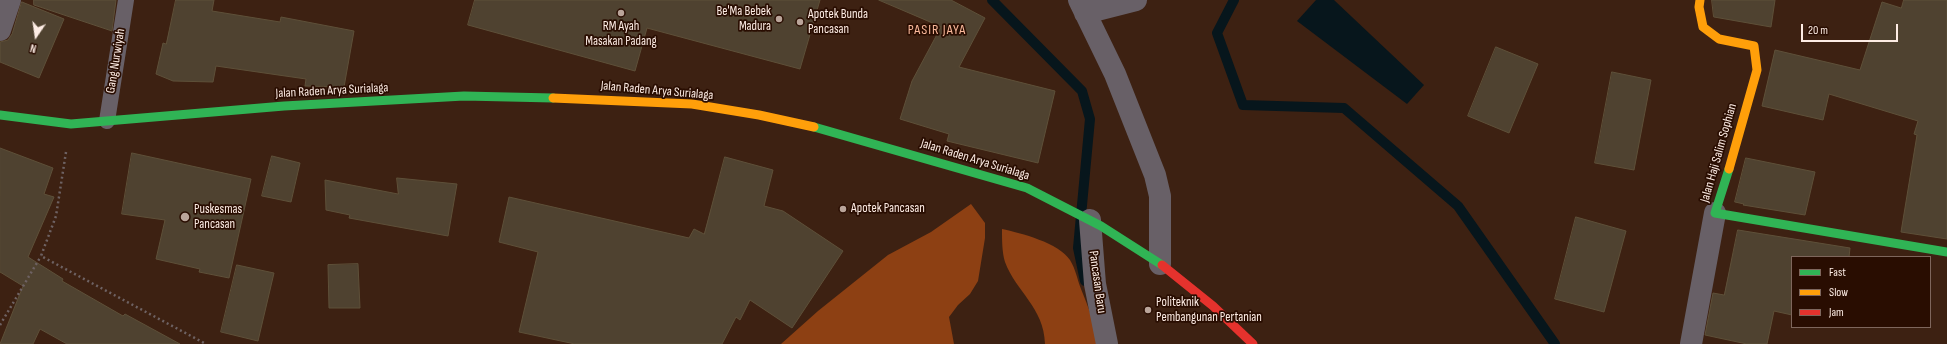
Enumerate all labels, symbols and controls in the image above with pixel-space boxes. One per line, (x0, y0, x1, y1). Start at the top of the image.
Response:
place label: Be'Ma Bebek Madura (717, 4, 771, 35)
place label: Apotek Bunda Pancasan (808, 7, 868, 38)
marker: RM Ayah Masakan Padang (616, 8, 626, 18)
marker: Be'Ma Bebek Madura (774, 14, 784, 24)
north arrow (16, 16, 56, 56)
scale bar (1803, 16, 1900, 42)
marker: Apotek Bunda Pancasan (795, 17, 805, 27)
place label: RM Ayah Masakan Padang (585, 19, 657, 50)
district label: PASIR JAYA (908, 22, 966, 38)
text: 20 m (1808, 23, 1828, 38)
street label: Gang Nurwiyah (103, 28, 129, 94)
text: N (29, 41, 38, 55)
street label: Jalan Raden Arya Surialaga (600, 78, 714, 104)
street label: Jalan Raden Arya Surialaga (275, 80, 389, 102)
street label: Jalan Haji Salim Sophian (1697, 102, 1741, 204)
street label: Jalan Raden Arya Surialaga (919, 136, 1031, 184)
place label: Apotek Pancasan (851, 201, 925, 217)
place label: Puskesmas Pancasan (194, 202, 242, 233)
marker: Apotek Pancasan (838, 204, 848, 214)
marker: Puskesmas Pancasan (179, 211, 191, 223)
street label: Pancasan Baru (1085, 250, 1109, 314)
legend (1791, 256, 1931, 328)
text: Fast (1829, 265, 1846, 280)
text: Slow (1829, 285, 1848, 300)
place label: Politeknik Pembangunan Pertanian (1156, 295, 1262, 326)
marker: Politeknik Pembangunan Pertanian (1143, 305, 1153, 315)
text: Jam (1829, 305, 1844, 320)

